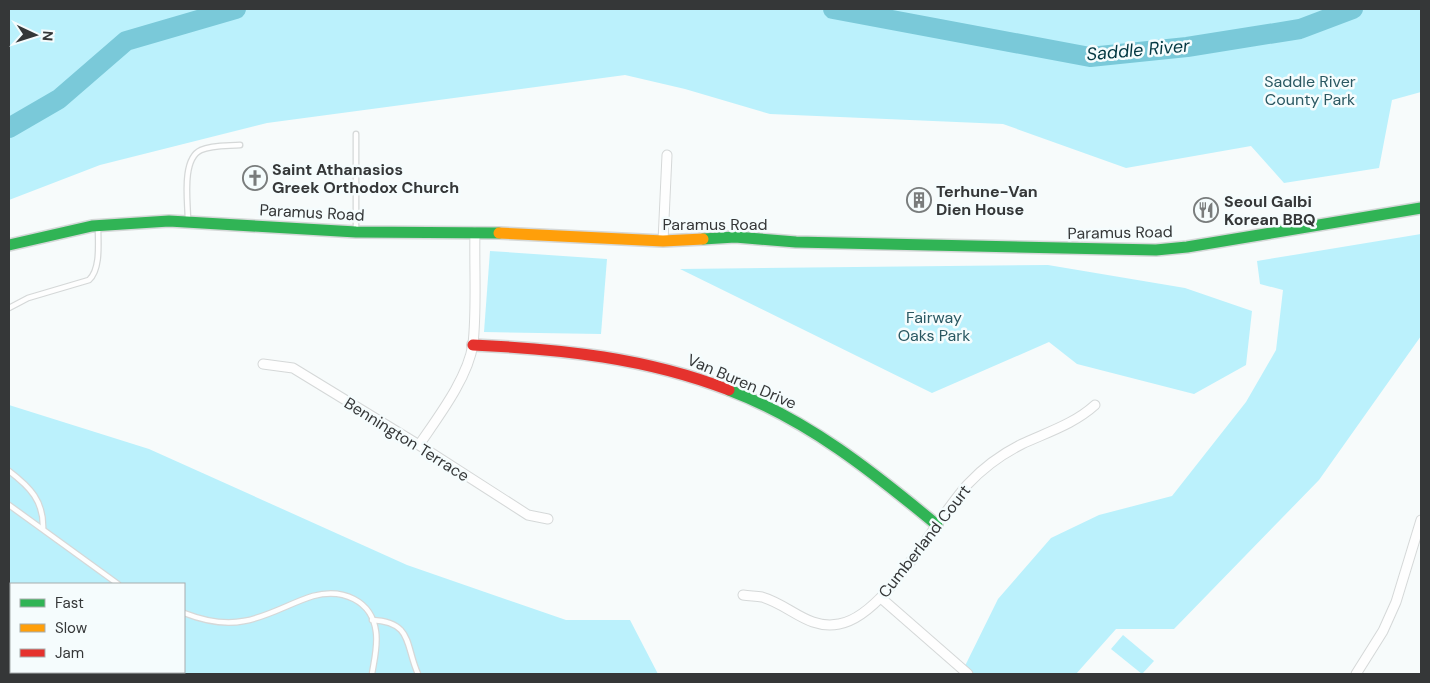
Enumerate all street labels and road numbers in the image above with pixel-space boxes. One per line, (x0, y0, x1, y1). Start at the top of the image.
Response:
street label: Paramus Road (259, 199, 365, 226)
street label: Paramus Road (662, 214, 768, 235)
street label: Paramus Road (1067, 221, 1173, 244)
street label: Van Buren Drive (684, 349, 800, 414)
street label: Bennington Terrace (340, 393, 473, 486)
street label: Cumberland Court (874, 480, 975, 602)

